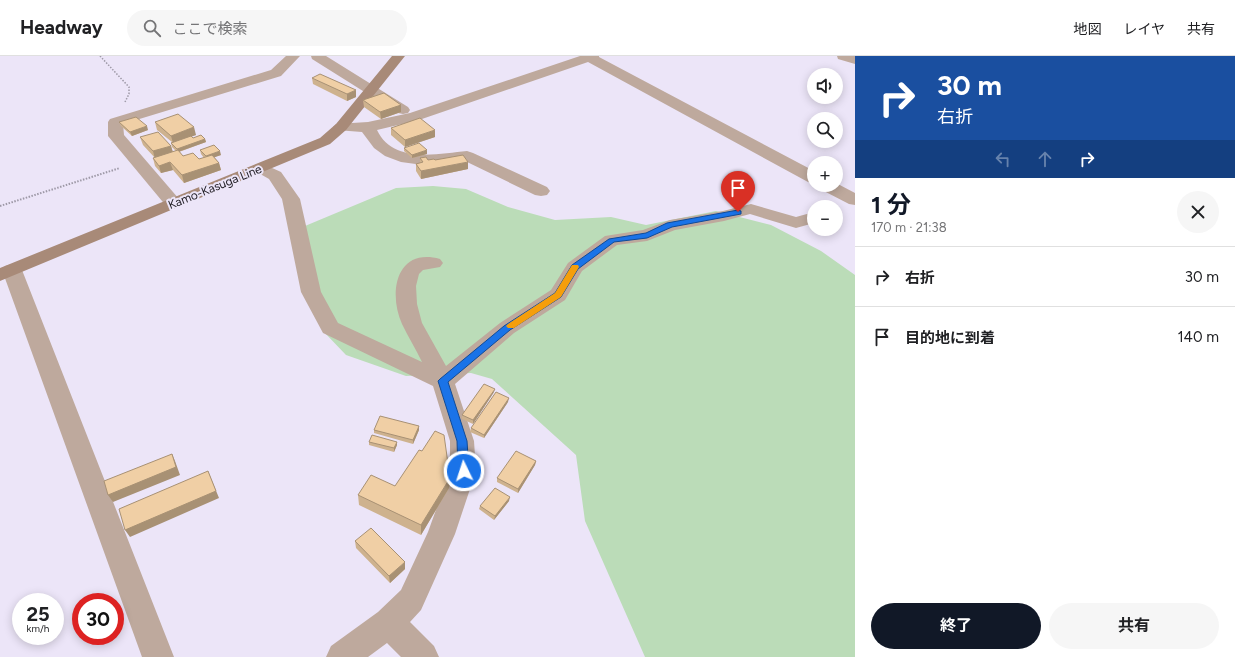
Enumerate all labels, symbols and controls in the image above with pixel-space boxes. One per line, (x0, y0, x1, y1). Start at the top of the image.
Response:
search box (127, 10, 407, 46)
text: Headway (20, 16, 103, 39)
icon: search (141, 17, 163, 39)
text: ここで検索 (173, 20, 248, 38)
text: 地図 (1073, 21, 1101, 38)
text: レイヤ (1123, 21, 1165, 38)
text: 共有 (1187, 21, 1215, 38)
map controls (807, 68, 843, 236)
button: sound (807, 68, 843, 104)
text: 30 m (937, 68, 1002, 102)
icon: right (871, 72, 923, 124)
text: 右折 (937, 106, 973, 128)
button: search (807, 112, 843, 148)
icon: left (992, 148, 1014, 170)
icon: ahead (1034, 148, 1056, 170)
icon: right (1076, 148, 1098, 170)
button: + (807, 156, 843, 192)
street label: Kamo-Kasuga Line (166, 162, 264, 212)
pin (721, 171, 755, 212)
icon: arrive (727, 177, 749, 199)
text: 1 分 (871, 190, 911, 219)
button: close (1177, 191, 1219, 233)
button: − (807, 200, 843, 236)
text: 170 m · 21:38 (871, 220, 947, 235)
icon: right (871, 266, 893, 288)
text: 30 m (1185, 268, 1219, 286)
text: 右折 (905, 269, 935, 287)
icon: arrive (871, 326, 893, 348)
text: 140 m (1177, 328, 1219, 346)
text: 目的地に到着 (905, 329, 995, 347)
position arrow (443, 450, 485, 492)
speed limit sign: 30 (72, 593, 124, 645)
text: 25 (26, 602, 50, 626)
button: 終了 (871, 603, 1041, 649)
button: 共有 (1049, 603, 1219, 649)
text: km/h (27, 622, 49, 635)

